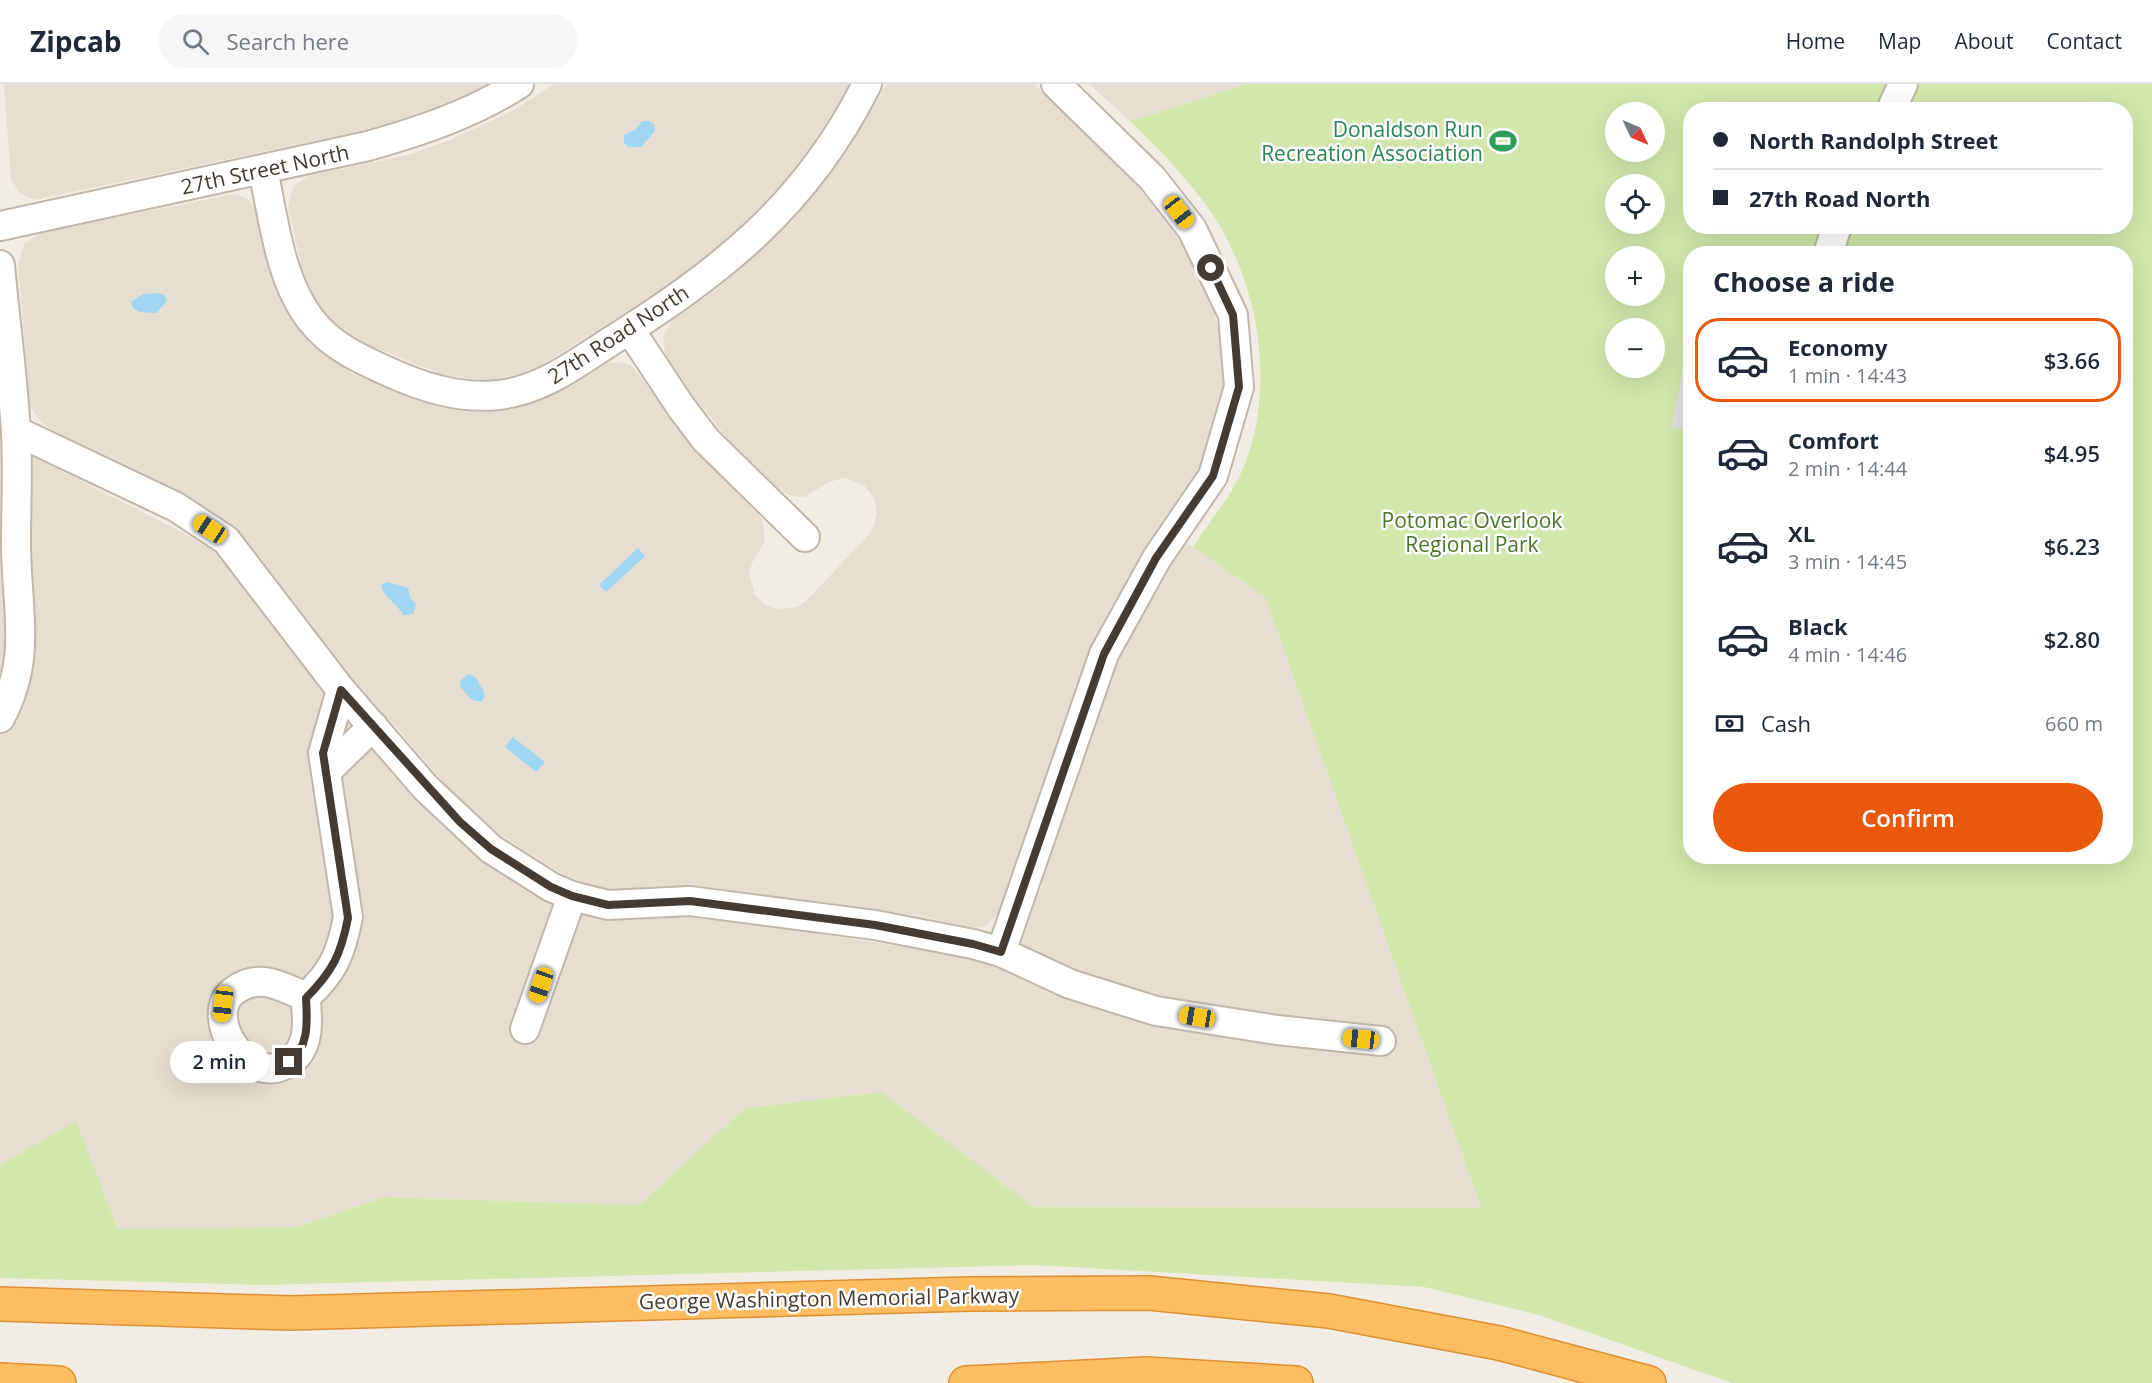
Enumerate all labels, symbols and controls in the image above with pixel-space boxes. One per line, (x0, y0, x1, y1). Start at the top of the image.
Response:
search box (158, 14, 578, 68)
text: Zipcab (30, 22, 122, 60)
icon: search (179, 25, 212, 58)
text: Search here (227, 26, 349, 56)
text: Home (1786, 27, 1845, 55)
text: Map (1878, 27, 1921, 55)
text: About (1954, 27, 2014, 55)
text: Contact (2047, 27, 2122, 55)
north arrow (1605, 102, 1665, 162)
map controls (1605, 102, 1665, 378)
place label: Donaldson Run Recreation Association (1261, 115, 1483, 167)
text: North Randolph Street (1749, 125, 1998, 155)
sports icon: Donaldson Run Recreation Association (1488, 126, 1518, 156)
street label: 27th Street North (178, 137, 352, 201)
button: locate (1605, 174, 1665, 234)
text: 27th Road North (1749, 183, 1930, 213)
car (1161, 192, 1197, 232)
button: + (1605, 246, 1665, 306)
route start (1197, 254, 1224, 281)
text: Choose a ride (1713, 263, 1895, 300)
street label: 27th Road North (542, 278, 694, 390)
button: − (1605, 318, 1665, 378)
text: Economy (1788, 332, 1887, 362)
icon: car (1716, 333, 1770, 387)
text: $3.66 (2044, 345, 2100, 375)
text: 1 min · 14:43 (1788, 362, 1907, 389)
text: Comfort (1788, 425, 1879, 455)
icon: car (1716, 426, 1770, 480)
text: $4.95 (2044, 438, 2100, 468)
text: 2 min · 14:44 (1788, 455, 1907, 482)
park label: Potomac Overlook Regional Park (1382, 506, 1562, 558)
car (190, 512, 230, 546)
text: XL (1788, 518, 1815, 548)
icon: car (1716, 519, 1770, 573)
text: $6.23 (2044, 531, 2100, 561)
text: 3 min · 14:45 (1788, 548, 1907, 575)
text: Black (1788, 611, 1848, 641)
icon: car (1716, 612, 1770, 666)
text: $2.80 (2044, 624, 2100, 654)
text: 4 min · 14:46 (1788, 641, 1907, 668)
icon: cash (1713, 707, 1746, 740)
text: Cash (1761, 708, 1811, 738)
text: 660 m (2045, 710, 2103, 737)
button: Confirm (1713, 783, 2103, 852)
car (527, 965, 555, 1005)
car (212, 985, 234, 1023)
car (1178, 1005, 1216, 1029)
car (1342, 1028, 1380, 1050)
callout: 2 min (169, 1041, 268, 1083)
text: 2 min (193, 1048, 247, 1075)
route end (275, 1048, 302, 1075)
street label: George Washington Memorial Parkway (639, 1281, 1020, 1315)

